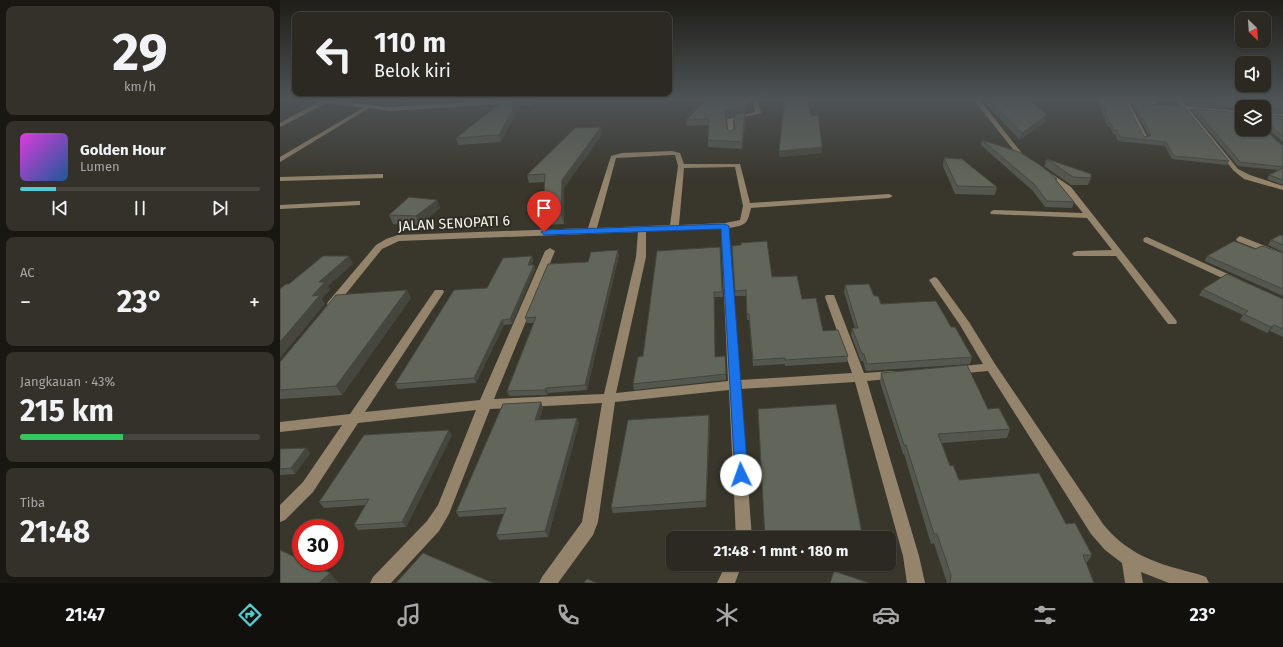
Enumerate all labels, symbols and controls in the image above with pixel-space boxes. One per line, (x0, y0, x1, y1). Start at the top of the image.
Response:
north arrow (1235, 12, 1271, 48)
map controls (1235, 12, 1271, 136)
text: 29 (112, 21, 168, 84)
text: 110 m (374, 26, 446, 59)
icon: left (308, 28, 360, 80)
button: sound (1235, 56, 1271, 92)
text: Belok kiri (374, 60, 451, 82)
text: km/h (124, 79, 156, 94)
button: layers (1235, 100, 1271, 136)
text: Golden Hour (80, 141, 166, 159)
text: Lumen (80, 159, 120, 174)
pin (527, 191, 561, 232)
icon: previous (49, 197, 71, 219)
icon: pause (129, 197, 151, 219)
icon: next (209, 197, 231, 219)
icon: arrive (533, 197, 555, 219)
street label: JALAN SENOPATI 6 (398, 212, 510, 235)
text: AC (20, 265, 35, 280)
text: 23° (117, 284, 163, 320)
text: − (20, 289, 31, 316)
text: + (249, 289, 260, 316)
text: Jangkauan · 43% (20, 374, 115, 389)
text: 215 km (20, 393, 114, 429)
position arrow (720, 454, 762, 496)
text: Tiba (20, 495, 45, 510)
text: 21:48 (20, 514, 90, 550)
speed limit sign: 30 (292, 519, 344, 571)
text: 21:48 · 1 mnt · 180 m (714, 542, 848, 560)
icon: directions (236, 601, 264, 629)
icon: music (395, 601, 423, 629)
icon: phone (554, 601, 582, 629)
icon: climate (713, 601, 741, 629)
icon: car (872, 601, 900, 629)
icon: filters (1031, 601, 1059, 629)
text: 21:47 (65, 604, 105, 626)
text: 23° (1190, 604, 1217, 626)

